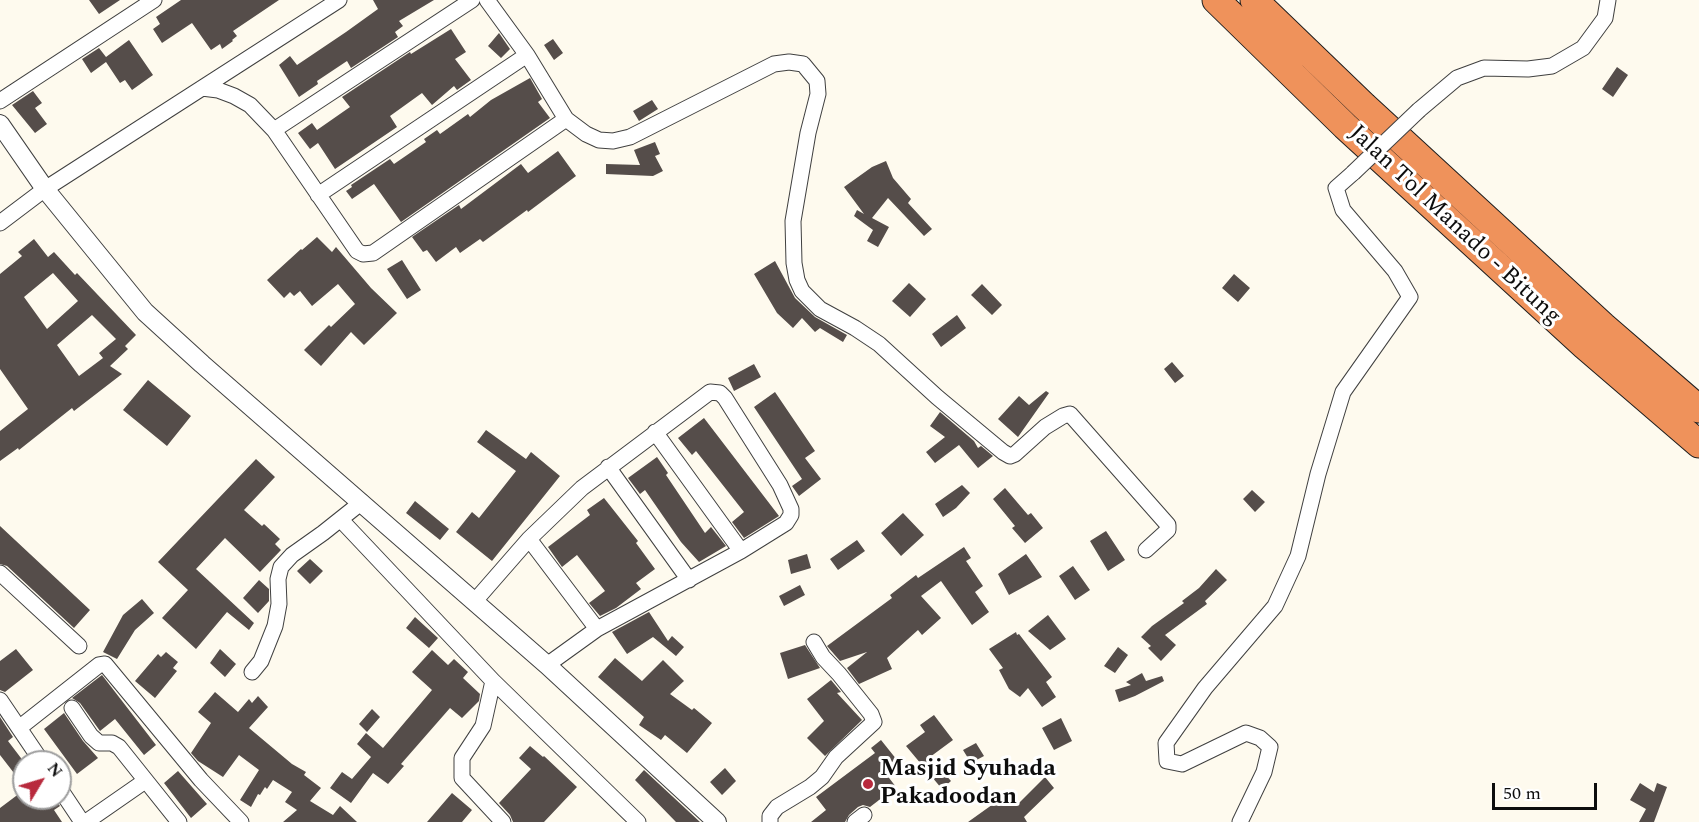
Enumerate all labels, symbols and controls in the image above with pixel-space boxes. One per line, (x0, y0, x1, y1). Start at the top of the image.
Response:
street label: Jalan Tol Manado - Bitung (1342, 120, 1566, 332)
north arrow (12, 750, 72, 810)
place label: Masjid Syuhada Pakadoodan (880, 756, 1056, 812)
text: N (41, 758, 68, 783)
scale bar (1495, 771, 1600, 809)
marker: Masjid Syuhada Pakadoodan (861, 777, 875, 791)
text: 50 m (1503, 780, 1541, 807)

